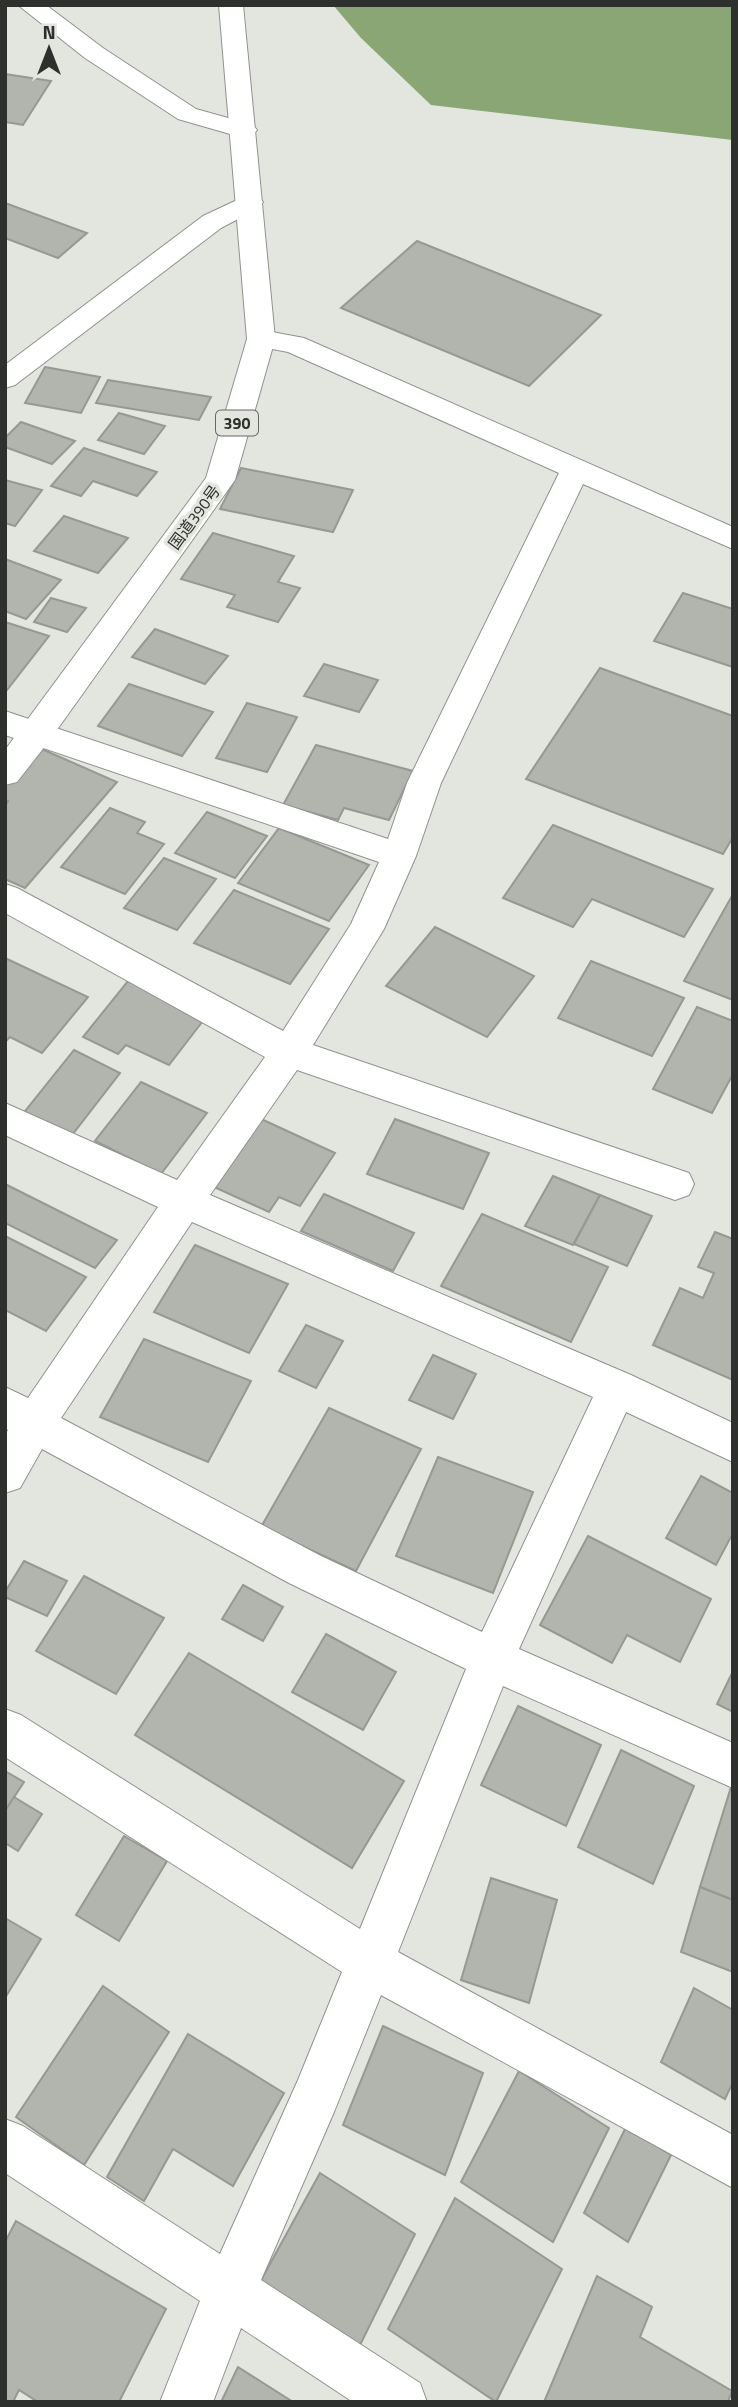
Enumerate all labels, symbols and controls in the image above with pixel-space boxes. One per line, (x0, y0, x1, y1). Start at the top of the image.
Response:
north arrow (14, 14, 84, 84)
text: N (42, 17, 56, 46)
road number: 390 (216, 410, 258, 436)
street label: 国道390号 (162, 480, 226, 554)

